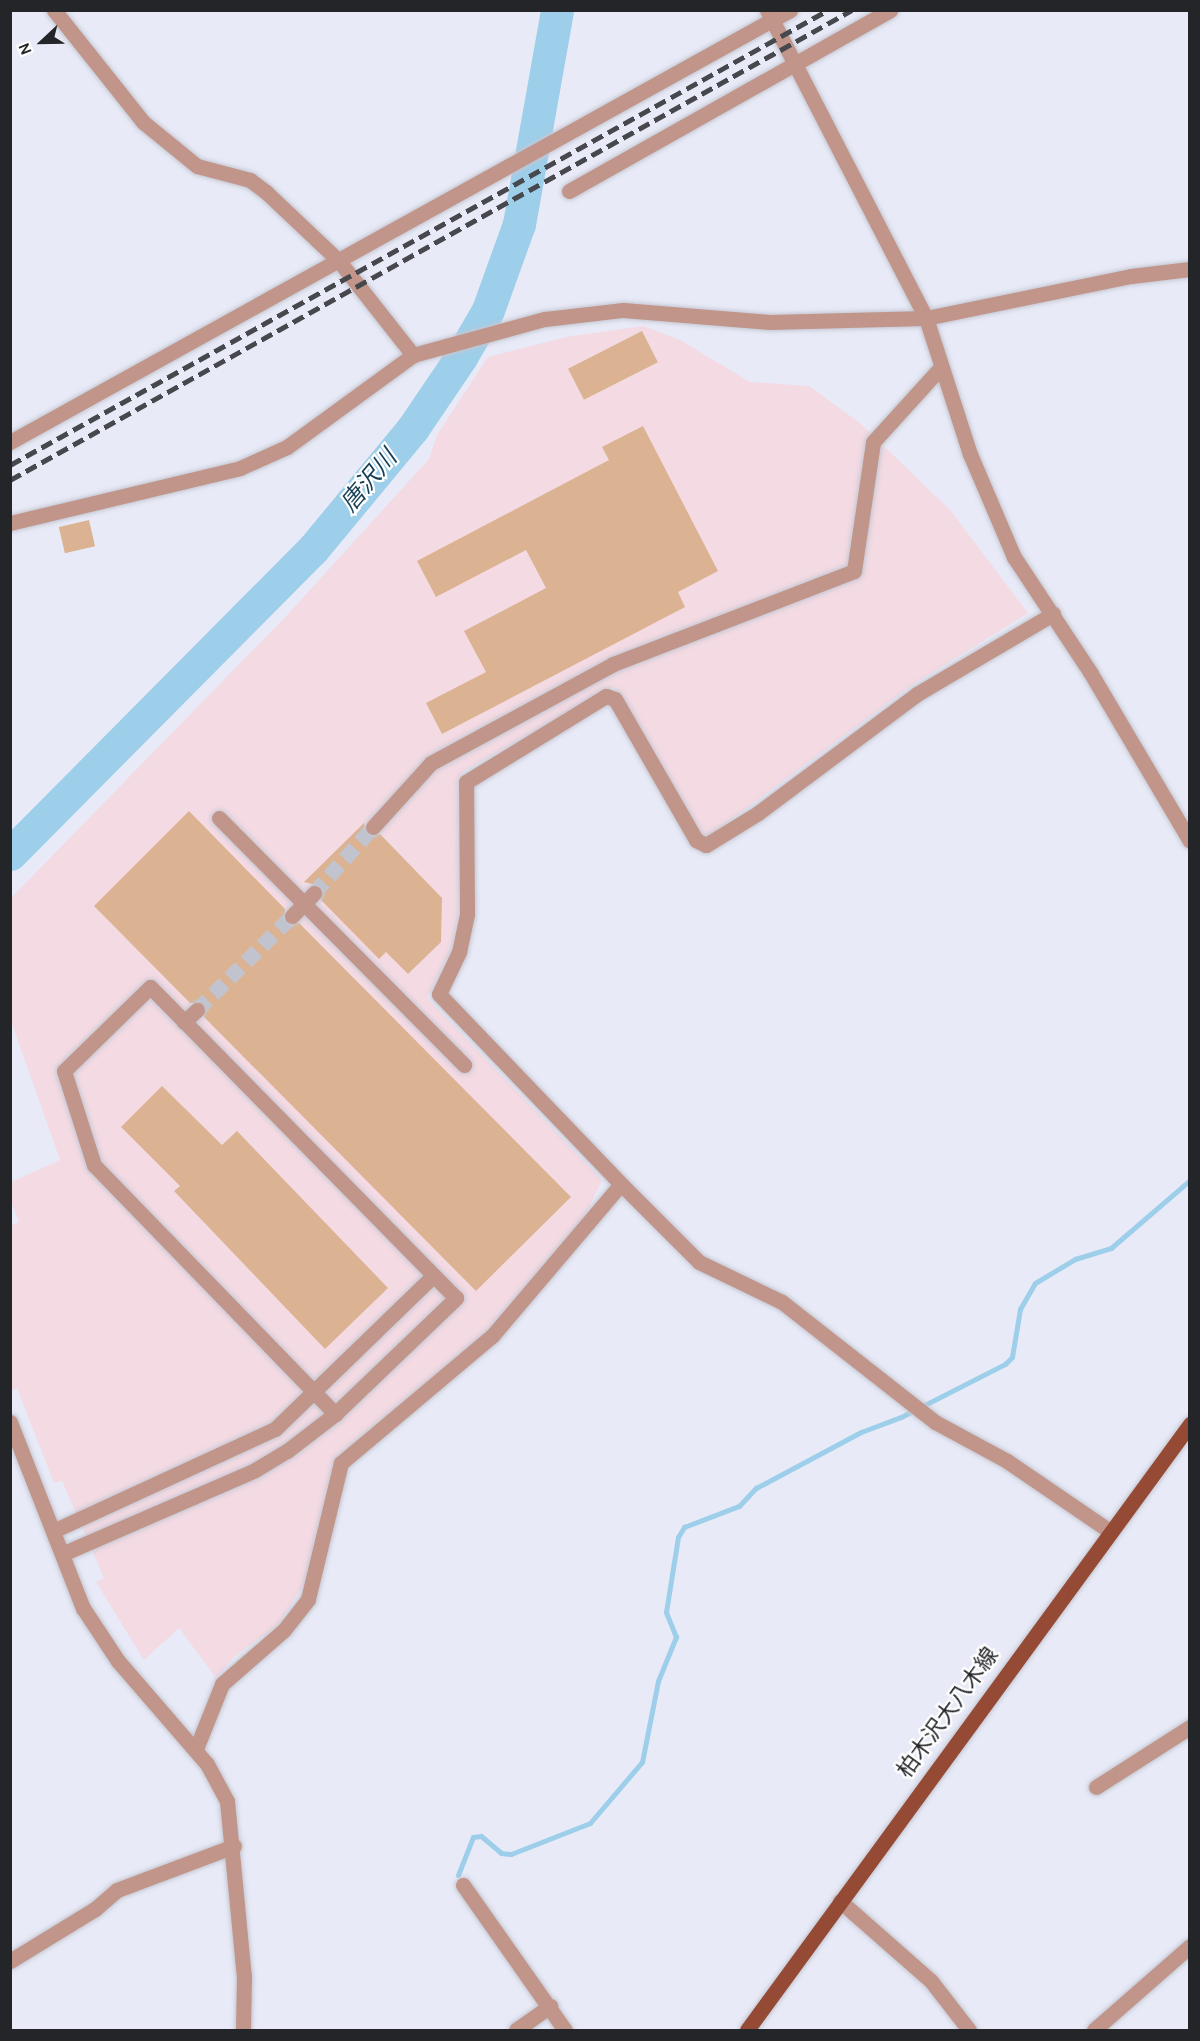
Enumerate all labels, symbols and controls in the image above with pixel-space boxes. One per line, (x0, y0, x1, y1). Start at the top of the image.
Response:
north arrow (12, 12, 72, 72)
text: N (14, 40, 36, 58)
water label: 唐沢川 (335, 444, 403, 518)
street label: 柏木沢大八木線 (892, 1643, 1004, 1783)

